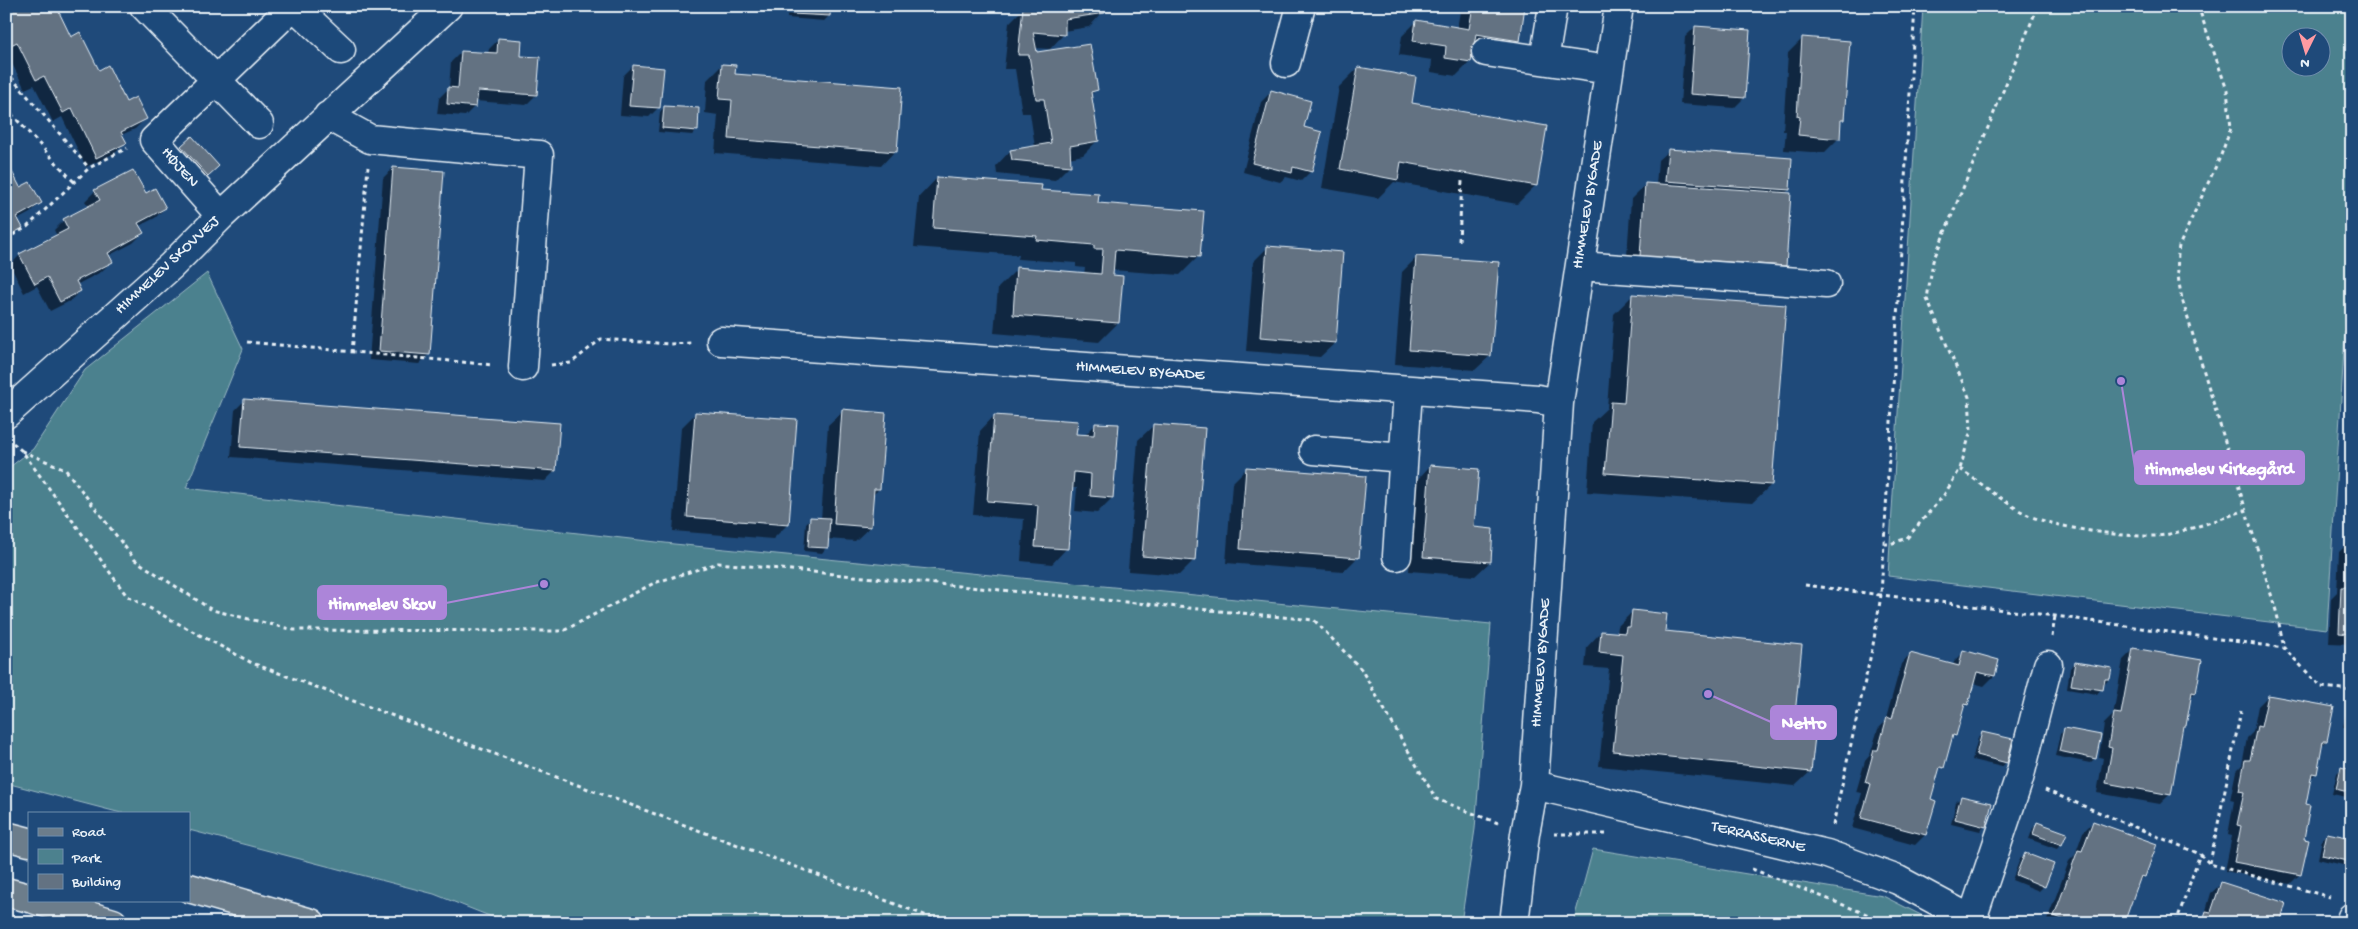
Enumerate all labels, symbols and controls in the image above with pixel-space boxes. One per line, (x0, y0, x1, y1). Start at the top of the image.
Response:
north arrow (2280, 28, 2330, 78)
text: N (2300, 54, 2310, 71)
street label: HIMMELEV BYGADE (1570, 139, 1609, 270)
street label: HØJEN (156, 144, 202, 192)
street label: HIMMELEV SKOVVEJ (112, 212, 225, 319)
street label: HIMMELEV BYGADE (1075, 358, 1206, 386)
callout: Himmelev Kirkegård (2135, 451, 2304, 484)
text: Himmelev Kirkegård (2144, 460, 2296, 481)
callout: Himmelev Skov (318, 586, 446, 619)
text: Himmelev Skov (328, 595, 436, 616)
street label: HIMMELEV BYGADE (1528, 597, 1556, 728)
callout: Netto (1771, 706, 1836, 739)
text: Netto (1781, 714, 1827, 735)
legend (28, 812, 190, 902)
street label: TERRASSERNE (1708, 818, 1808, 858)
text: Road (72, 824, 106, 842)
text: Park (71, 850, 102, 868)
text: Building (71, 874, 121, 892)

